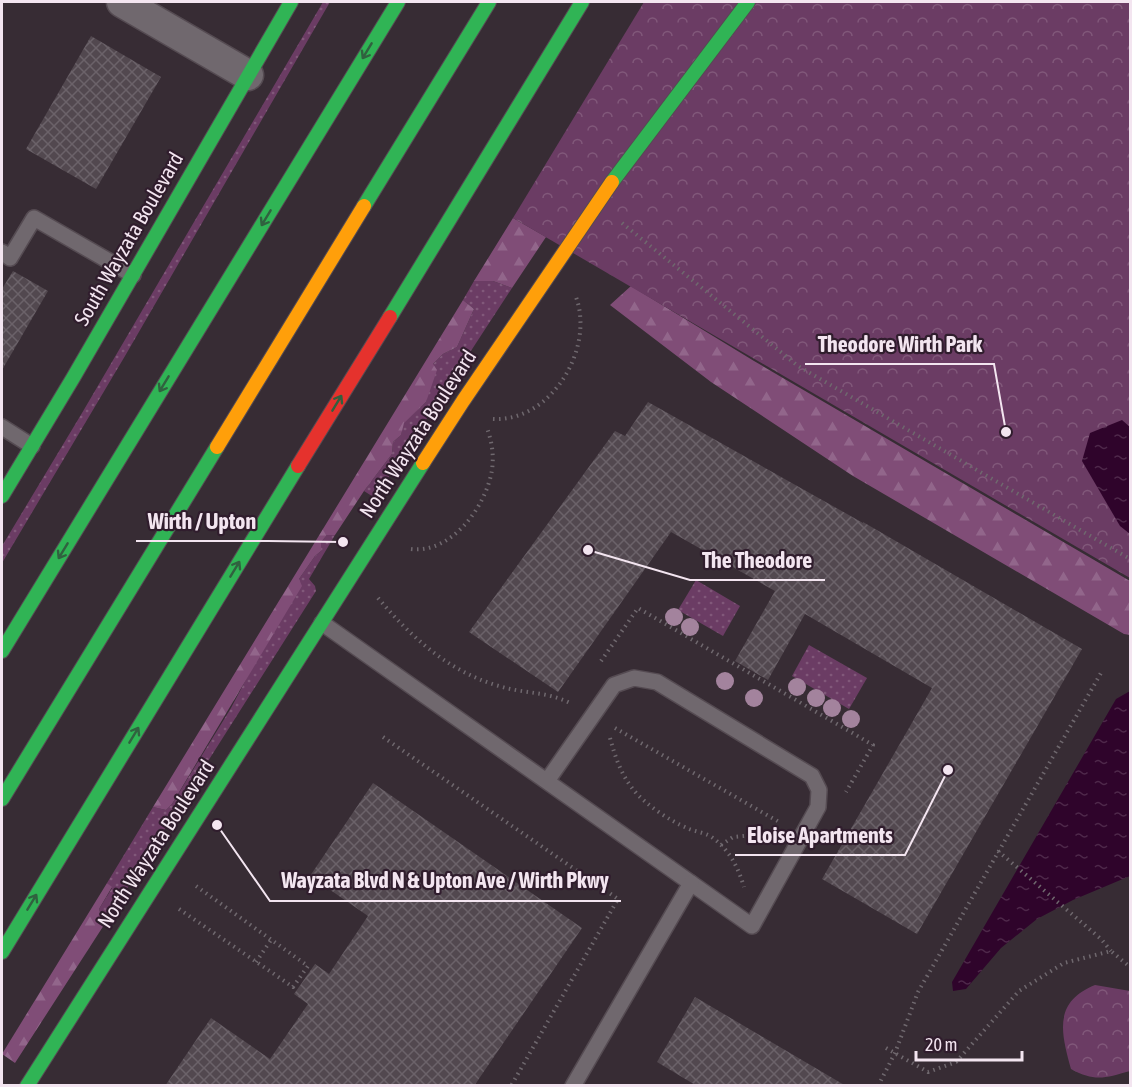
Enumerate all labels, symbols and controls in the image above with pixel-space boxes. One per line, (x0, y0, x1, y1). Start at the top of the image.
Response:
one-way arrow (361, 42, 373, 59)
street label: South Wayzata Boulevard (69, 148, 188, 329)
one-way arrow (259, 209, 271, 226)
callout: Theodore Wirth Park (805, 324, 994, 364)
text: Theodore Wirth Park (818, 331, 983, 357)
street label: North Wayzata Boulevard (354, 345, 480, 522)
one-way arrow (158, 375, 170, 392)
one-way arrow (331, 395, 343, 412)
callout: Wirth / Upton (136, 501, 268, 541)
text: Wirth / Upton (147, 508, 256, 534)
callout: The Theodore (690, 540, 825, 580)
one-way arrow (56, 542, 68, 559)
text: The Theodore (702, 547, 812, 573)
one-way arrow (230, 561, 242, 578)
one-way arrow (128, 727, 140, 744)
street label: North Wayzata Boulevard (92, 755, 218, 932)
callout: Eloise Apartments (735, 815, 905, 855)
text: Eloise Apartments (747, 822, 893, 848)
callout: Wayzata Blvd N & Upton Ave / Wirth Pkwy (270, 861, 621, 901)
text: Wayzata Blvd N & Upton Ave / Wirth Pkwy (280, 867, 609, 893)
one-way arrow (26, 894, 38, 911)
scale bar (916, 1024, 1022, 1062)
text: 20 m (925, 1034, 957, 1055)

